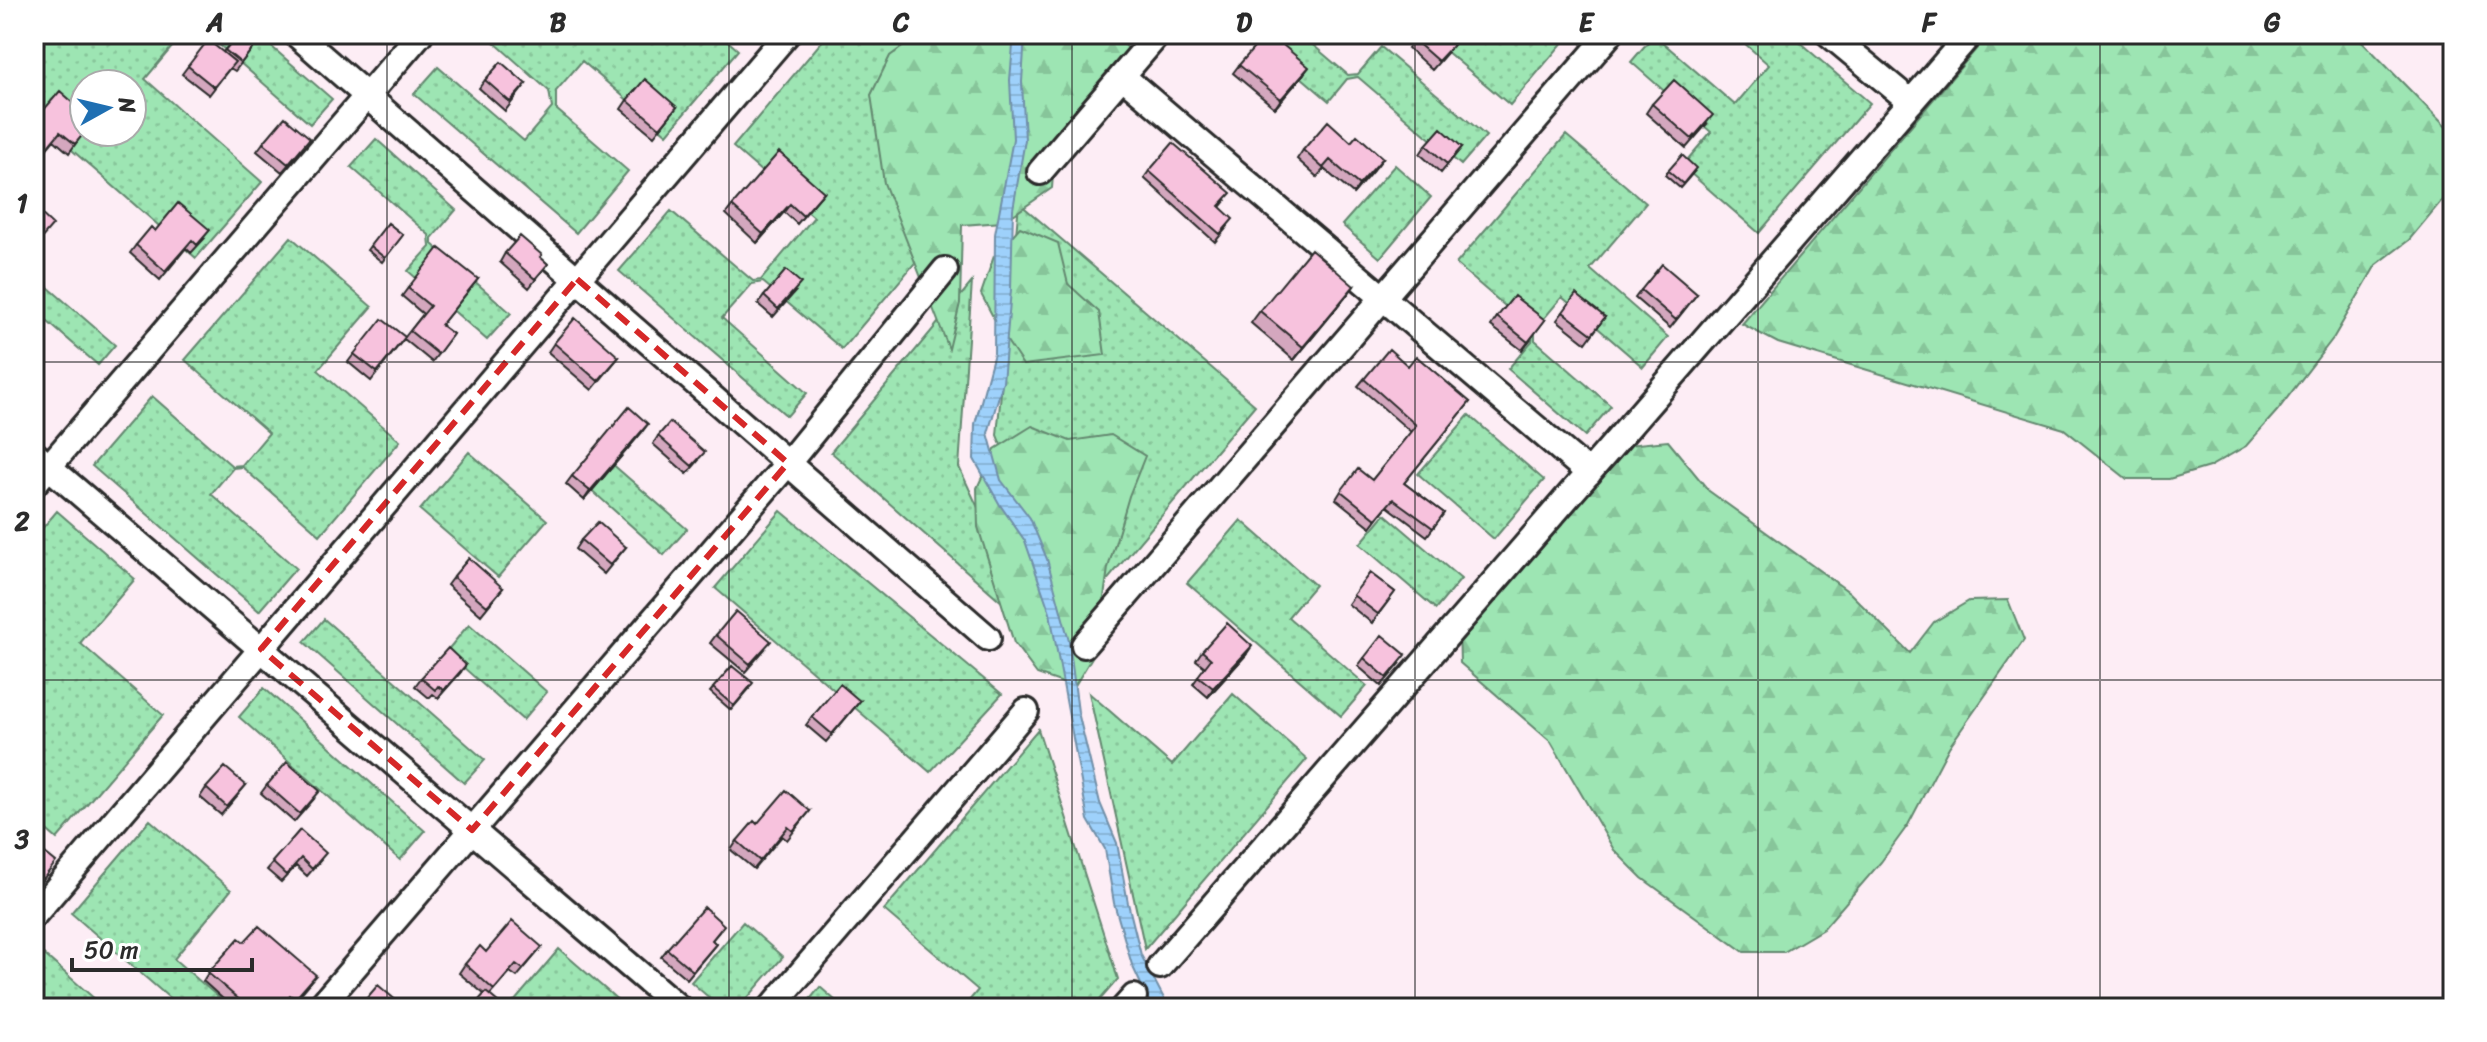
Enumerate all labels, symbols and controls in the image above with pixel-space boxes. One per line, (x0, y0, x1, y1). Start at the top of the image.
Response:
text: A (205, 0, 224, 45)
text: B (550, 0, 567, 45)
text: C (892, 0, 910, 45)
text: D (1236, 0, 1252, 45)
text: E (1579, 0, 1596, 45)
text: F (1921, 0, 1938, 45)
text: G (2264, 0, 2281, 45)
north arrow (68, 68, 148, 148)
text: N (107, 94, 148, 116)
text: 1 (16, 180, 28, 226)
text: 2 (13, 498, 30, 544)
text: 3 (14, 816, 30, 862)
scale bar (72, 922, 252, 972)
text: 50 m (84, 929, 139, 971)

